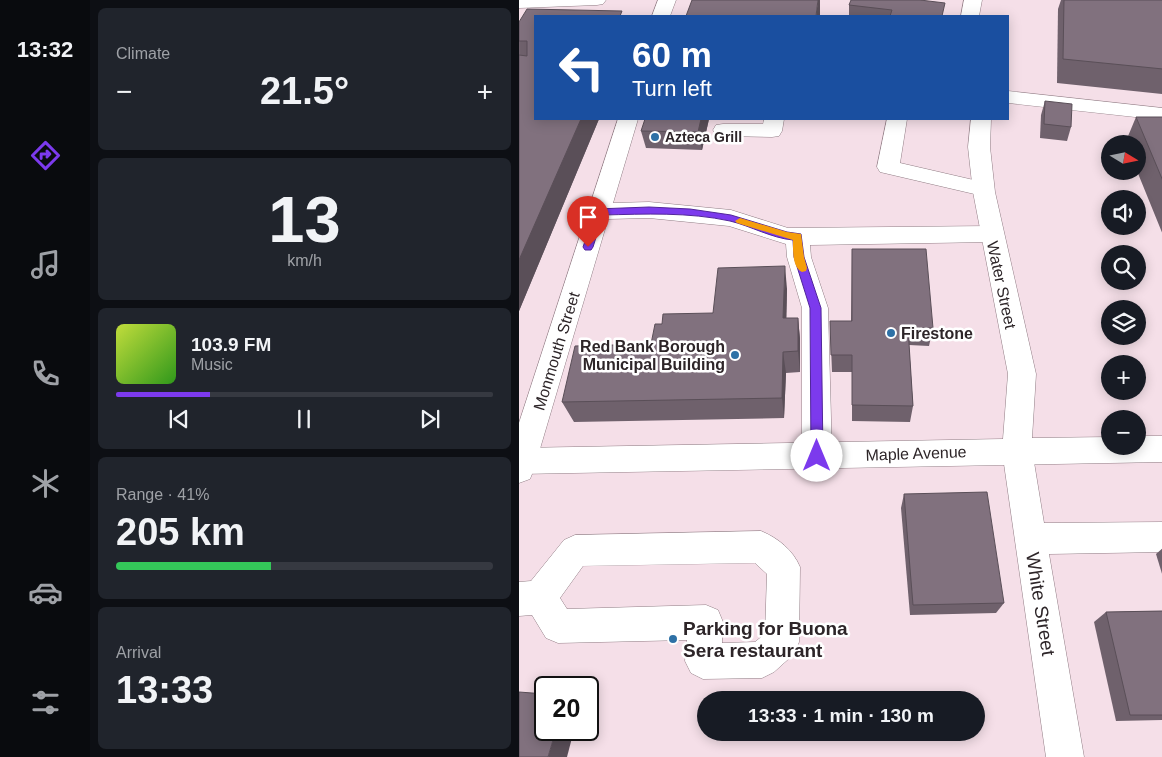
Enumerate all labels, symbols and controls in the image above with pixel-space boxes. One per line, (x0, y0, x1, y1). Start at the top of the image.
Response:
icon: left (549, 35, 614, 100)
text: 60 m (632, 35, 712, 74)
text: 13:32 (17, 37, 73, 62)
text: Climate (116, 45, 170, 62)
text: 21.5° (260, 70, 349, 112)
text: − (116, 76, 132, 107)
text: + (477, 76, 493, 107)
text: Turn left (632, 76, 712, 101)
place label: Azteca Grill (665, 129, 742, 145)
marker: Azteca Grill (649, 131, 661, 143)
north arrow (1101, 135, 1147, 180)
map controls (1101, 135, 1146, 455)
icon: directions (28, 138, 63, 173)
text: 13 (268, 183, 341, 256)
button: sound (1101, 190, 1146, 235)
pin (567, 196, 609, 247)
icon: arrive (574, 203, 602, 231)
street label: Water Street (984, 240, 1019, 331)
button: search (1101, 245, 1146, 290)
icon: music (28, 247, 63, 282)
text: km/h (287, 252, 322, 269)
street label: Monmouth Street (530, 289, 583, 412)
button: layers (1101, 300, 1146, 345)
place label: Firestone (901, 325, 973, 342)
marker: Firestone (885, 327, 897, 339)
text: 103.9 FM (191, 334, 271, 355)
place label: Red Bank Borough Municipal Building (580, 338, 725, 373)
marker: Red Bank Borough Municipal Building (729, 349, 741, 361)
button: + (1101, 355, 1146, 400)
icon: phone (28, 356, 63, 391)
text: Music (191, 356, 233, 373)
icon: previous (165, 405, 193, 433)
icon: pause (290, 405, 318, 433)
icon: next (416, 405, 444, 433)
button: − (1101, 410, 1146, 455)
position arrow (790, 429, 842, 481)
street label: Maple Avenue (865, 443, 967, 464)
icon: climate (28, 466, 63, 501)
text: Range · 41% (116, 486, 209, 503)
text: 205 km (116, 511, 245, 553)
street label: White Street (1022, 551, 1059, 658)
icon: car (28, 575, 63, 610)
place label: Parking for Buona Sera restaurant (683, 618, 848, 661)
marker: Parking for Buona Sera restaurant (667, 633, 679, 645)
text: Arrival (116, 644, 161, 661)
text: 13:33 (116, 669, 213, 711)
speed limit sign: 20 (534, 676, 599, 741)
icon: filters (28, 685, 63, 720)
text: 13:33 · 1 min · 130 m (748, 705, 934, 726)

